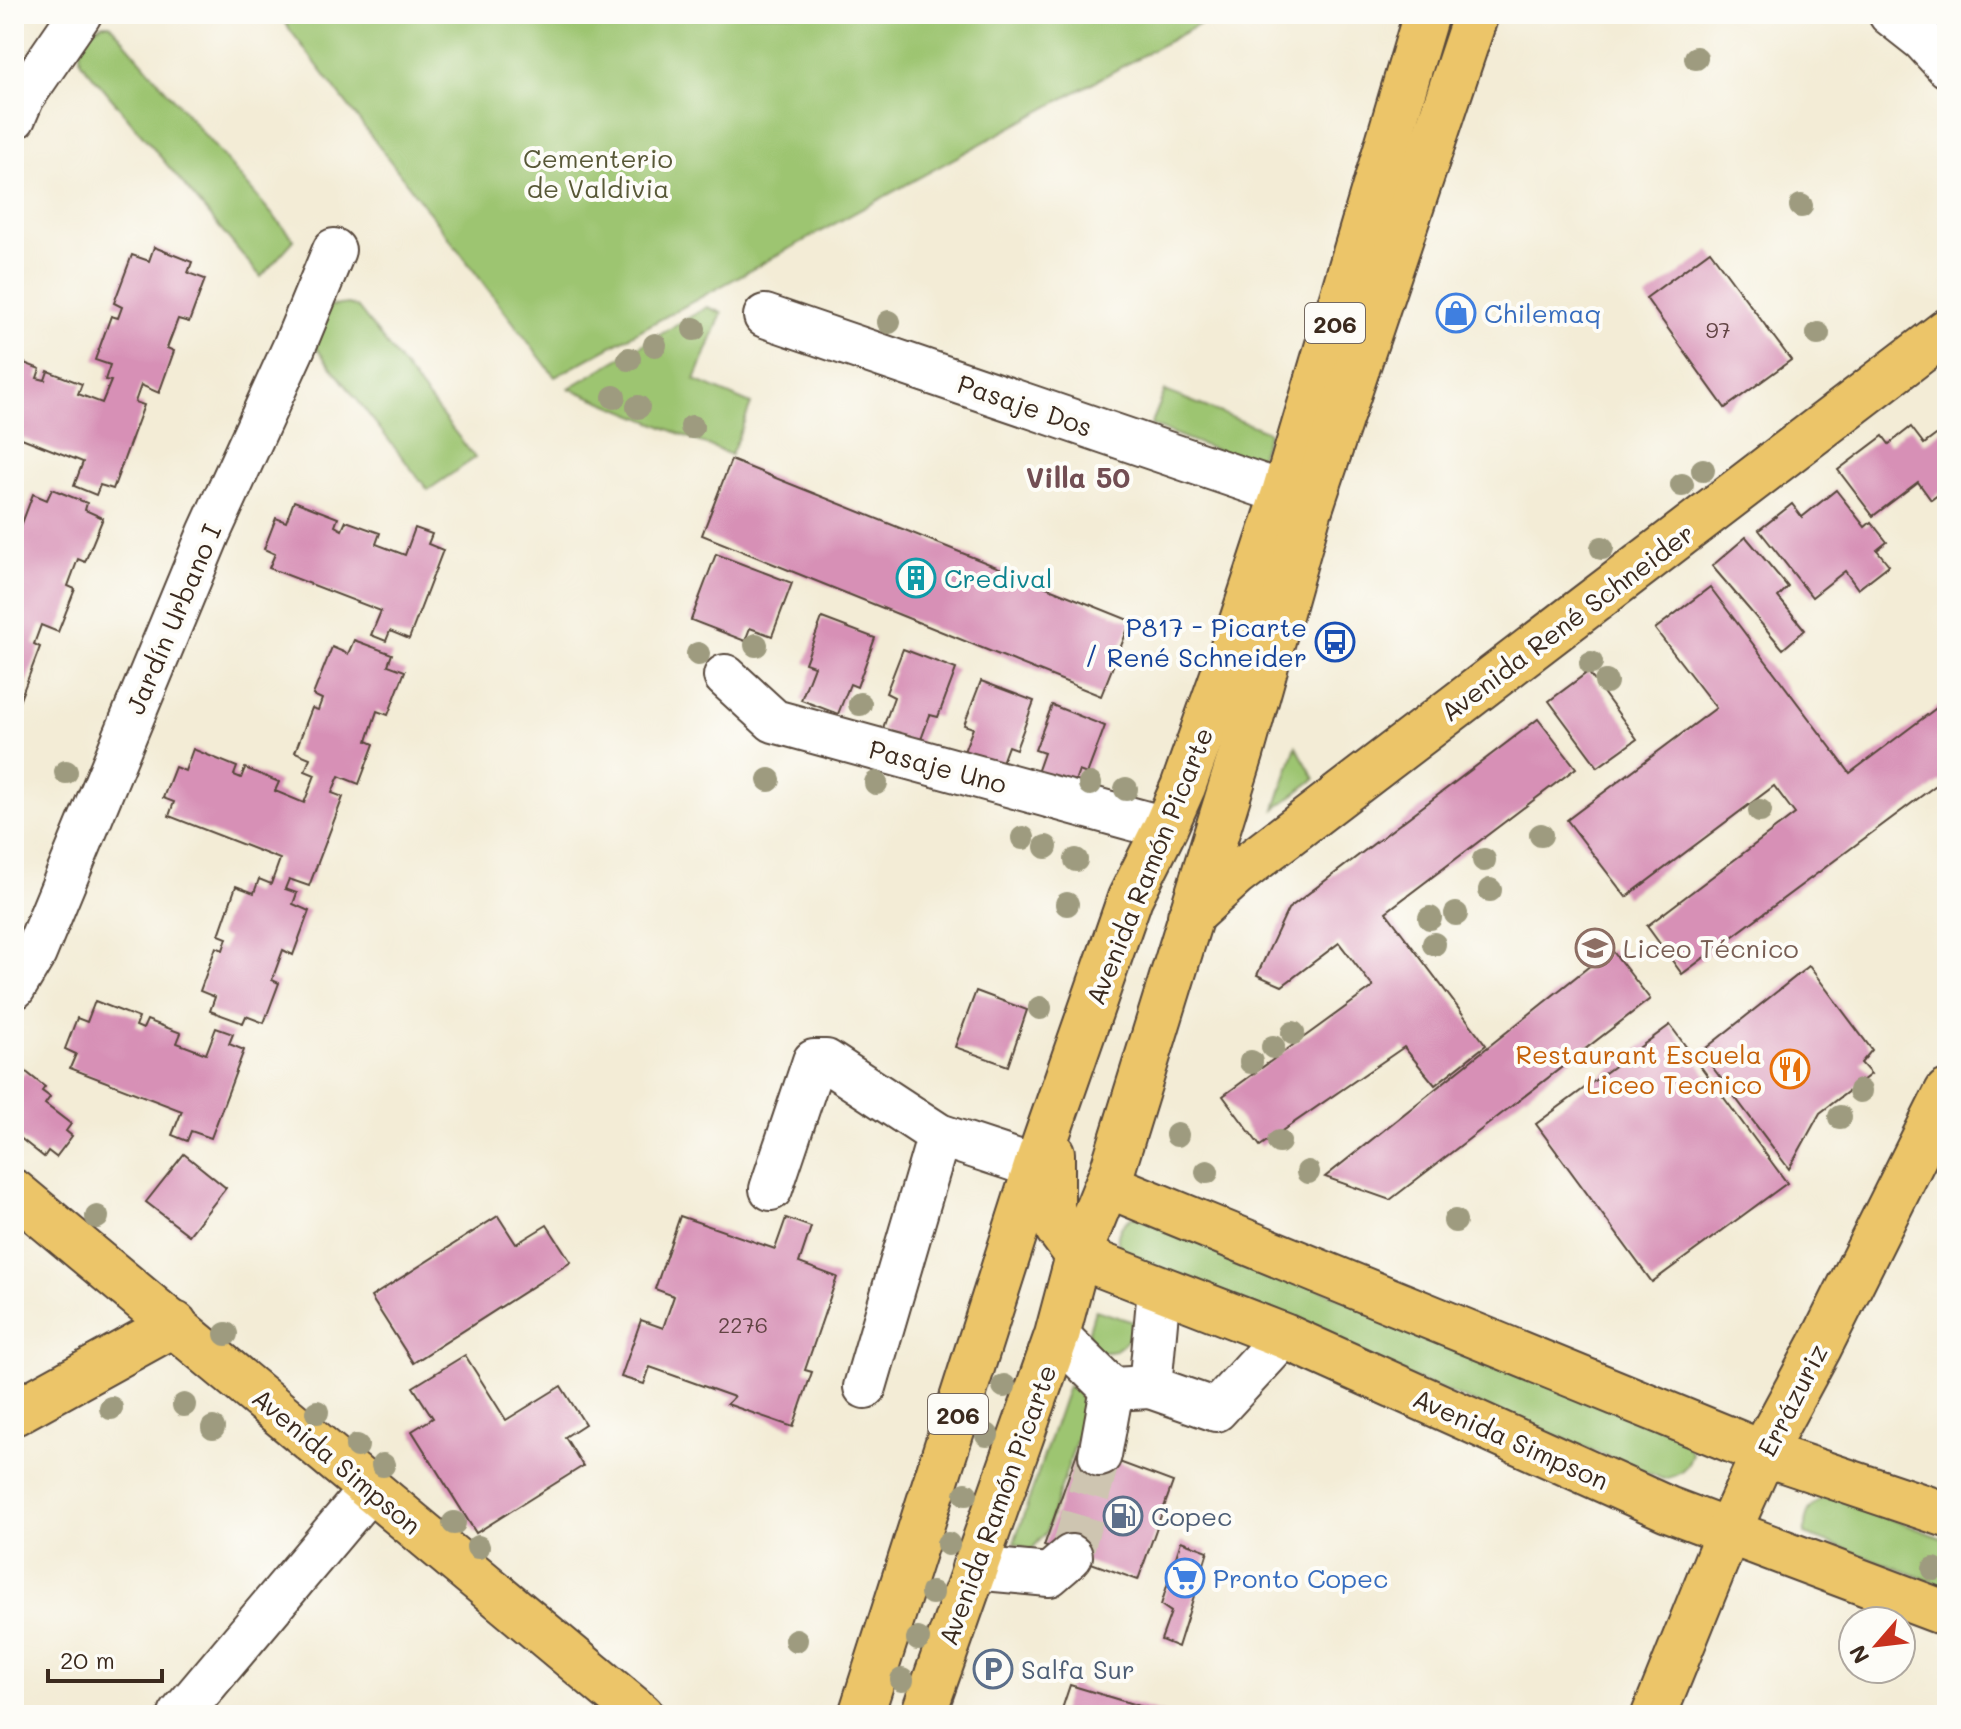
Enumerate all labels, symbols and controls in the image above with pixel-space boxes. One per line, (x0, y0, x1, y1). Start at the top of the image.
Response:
park label: Cementerio de Valdivia (523, 141, 673, 205)
shop icon: Chilemaq (1435, 292, 1477, 334)
place label: Chilemaq (1484, 296, 1601, 330)
road number: 206 (1305, 303, 1365, 343)
house number: 97 (1705, 315, 1731, 344)
street label: Pasaje Dos (953, 366, 1097, 444)
district label: Villa 50 (1026, 459, 1130, 495)
street label: Avenida René Schneider (1433, 515, 1701, 729)
street label: Jardín Urbano I (118, 519, 228, 719)
building icon: Credival (895, 557, 937, 599)
place label: Credival (944, 561, 1053, 595)
place label: P817 - Picarte / René Schneider (1085, 610, 1307, 674)
bus stop icon: P817 - Picarte / René Schneider (1314, 621, 1356, 663)
street label: Avenida Ramón Picarte (1078, 722, 1220, 1010)
street label: Pasaje Uno (865, 731, 1011, 801)
school or university icon: Liceo Técnico (1574, 927, 1616, 969)
place label: Liceo Técnico (1623, 931, 1799, 965)
place label: Restaurant Escuela Liceo Tecnico (1515, 1037, 1762, 1101)
restaurant icon: Restaurant Escuela Liceo Tecnico (1769, 1048, 1811, 1090)
house number: 2276 (718, 1310, 768, 1339)
street label: Errázuriz (1749, 1338, 1835, 1462)
street label: Avenida Ramón Picarte (930, 1360, 1064, 1650)
street label: Avenida Simpson (245, 1380, 429, 1542)
street label: Avenida Simpson (1408, 1381, 1614, 1497)
road number: 206 (928, 1394, 988, 1434)
fuel station icon: Copec (1102, 1495, 1144, 1537)
place label: Copec (1151, 1499, 1232, 1533)
supermarket icon: Pronto Copec (1164, 1557, 1206, 1599)
place label: Pronto Copec (1213, 1561, 1388, 1595)
north arrow (1837, 1605, 1917, 1685)
scale bar (48, 1633, 162, 1683)
text: N (1842, 1640, 1876, 1669)
text: 20 m (60, 1644, 115, 1675)
parking icon: Salfa Sur (972, 1648, 1014, 1690)
place label: Salfa Sur (1021, 1652, 1135, 1686)

